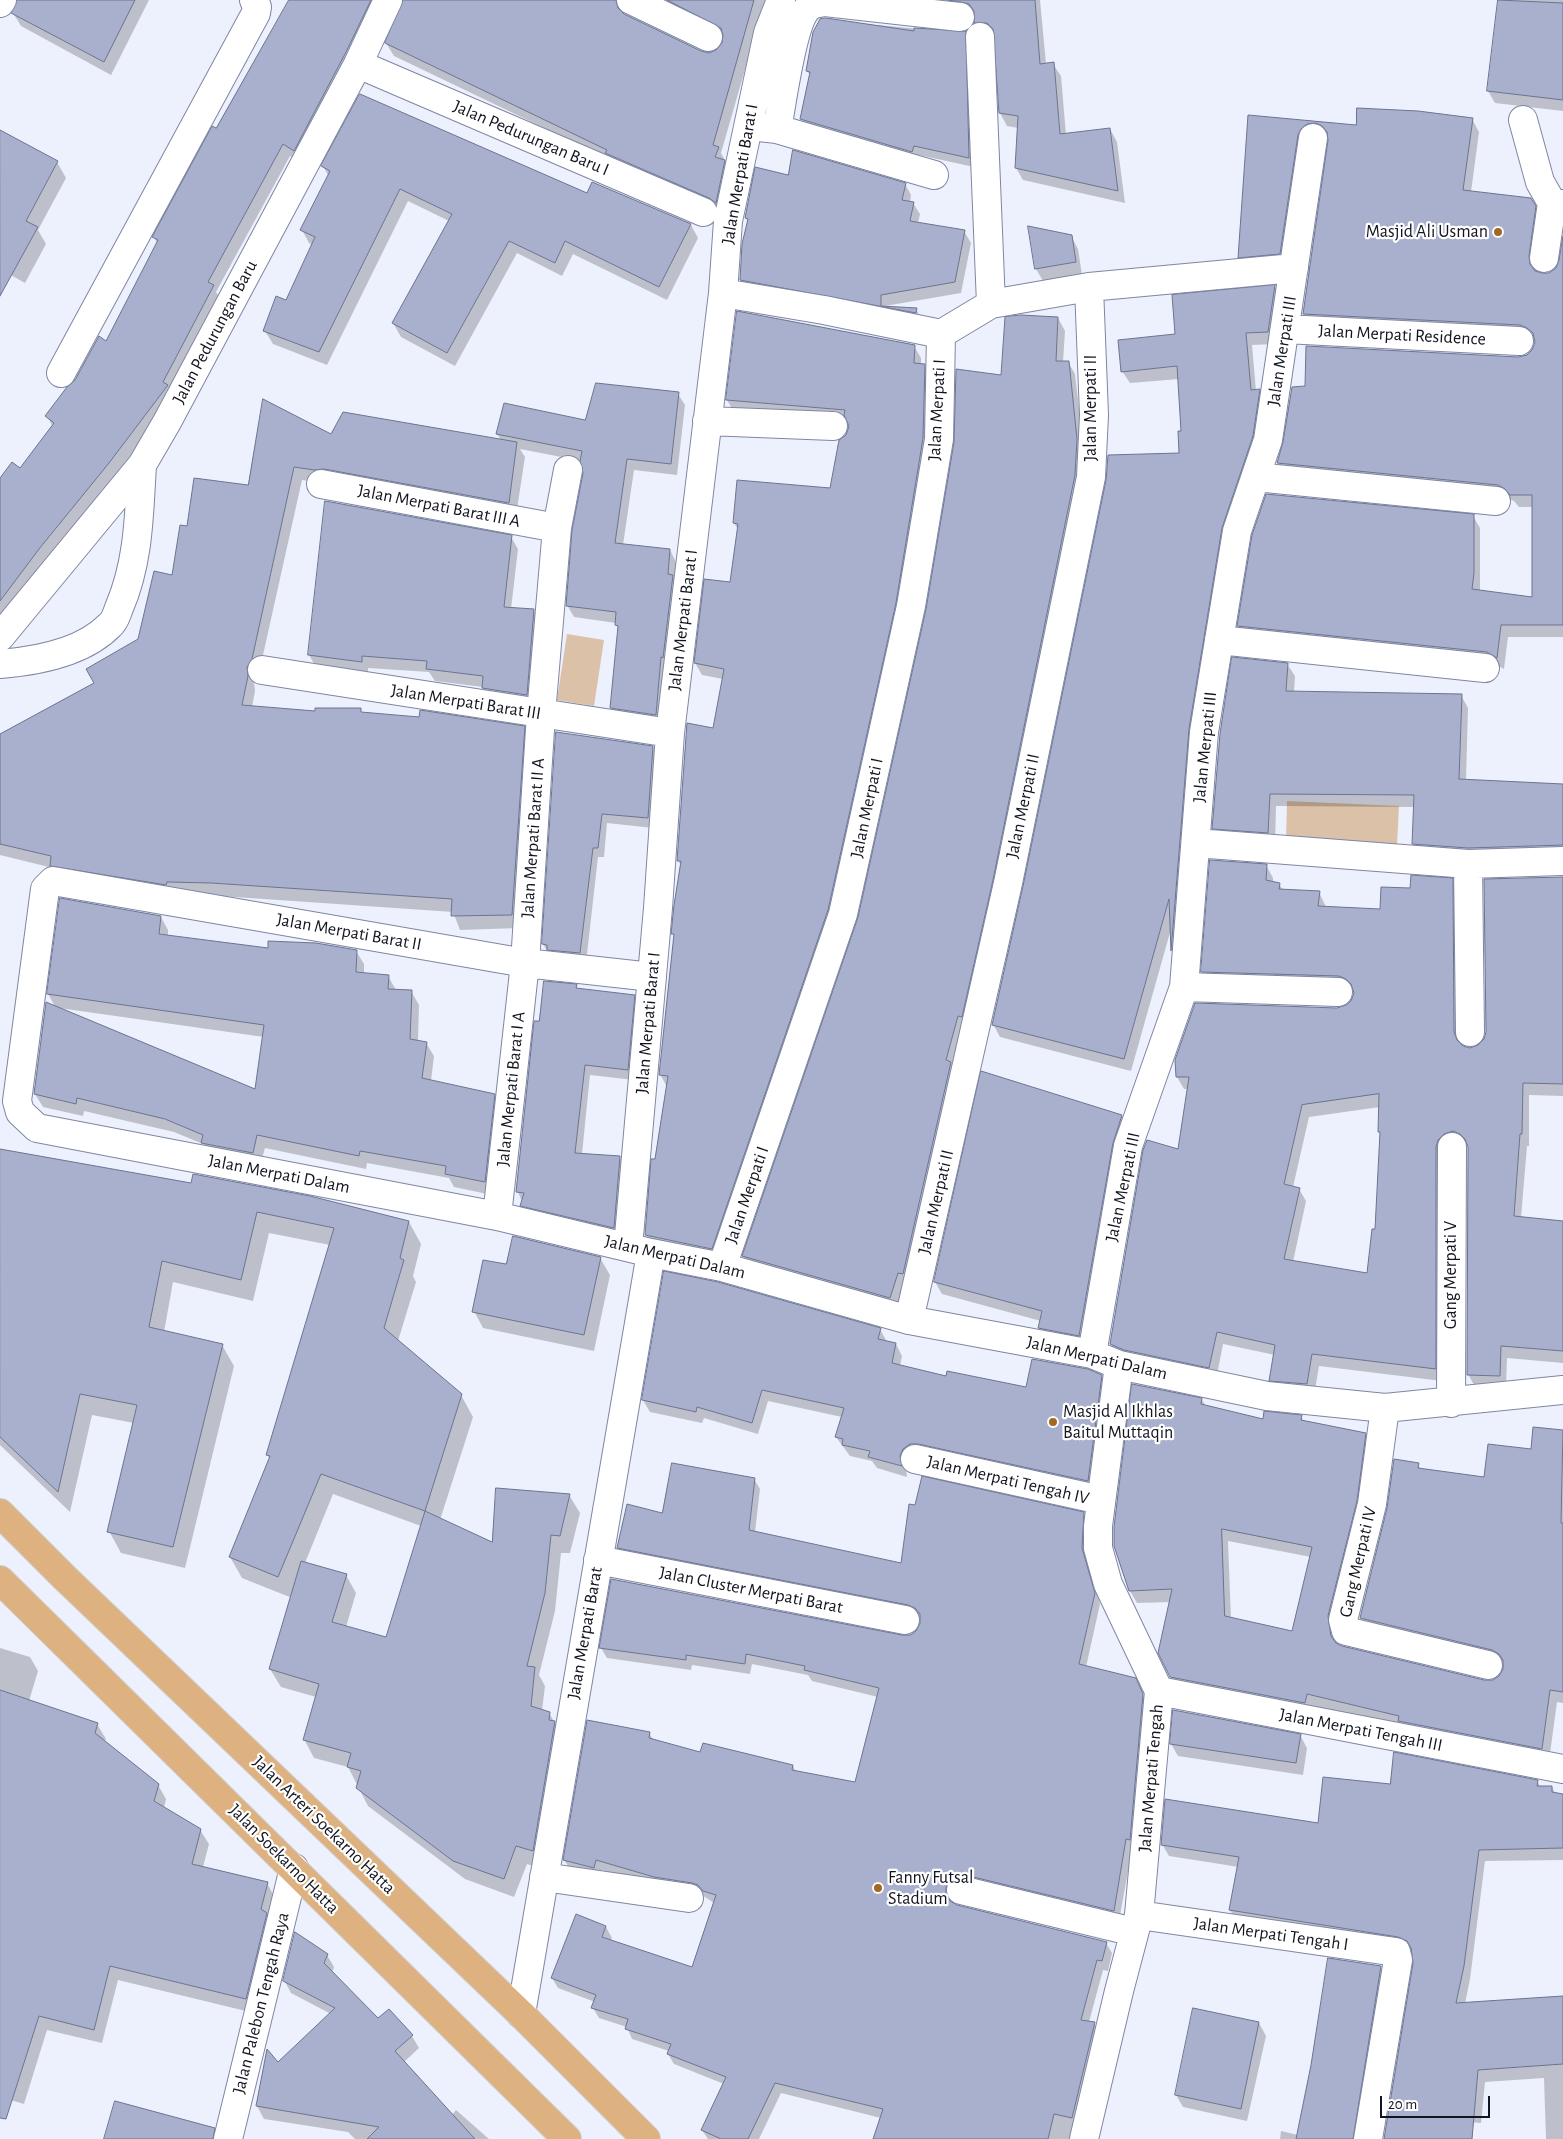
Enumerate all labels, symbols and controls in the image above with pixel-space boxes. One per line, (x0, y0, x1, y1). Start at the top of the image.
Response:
street label: Jalan Pedurungan Baru I (450, 95, 612, 181)
street label: Jalan Merpati Barat I (717, 102, 763, 246)
place label: Masjid Ali Usman (1366, 221, 1488, 243)
marker: Masjid Ali Usman (1492, 226, 1504, 238)
street label: Jalan Pedurungan Baru (168, 257, 262, 407)
street label: Jalan Merpati III (1263, 294, 1301, 408)
street label: Jalan Merpati Residence (1318, 320, 1486, 350)
street label: Jalan Merpati II (1080, 355, 1102, 461)
street label: Jalan Merpati I (924, 359, 950, 461)
street label: Jalan Merpati Barat III A (356, 480, 522, 532)
street label: Jalan Merpati Barat I (664, 548, 702, 692)
street label: Jalan Merpati Barat III (389, 679, 543, 725)
street label: Jalan Merpati III (1188, 691, 1222, 803)
street label: Jalan Merpati II (1001, 752, 1045, 860)
street label: Jalan Merpati I (846, 756, 888, 860)
street label: Jalan Merpati Barat II A (517, 757, 549, 919)
street label: Jalan Merpati Barat II (275, 909, 423, 955)
street label: Jalan Merpati Barat I (631, 951, 665, 1095)
street label: Jalan Merpati Barat I A (492, 1011, 530, 1167)
street label: Jalan Merpati III (1101, 1130, 1145, 1244)
street label: Jalan Merpati I (720, 1143, 774, 1247)
street label: Jalan Merpati II (913, 1148, 959, 1256)
street label: Jalan Merpati Dalam (206, 1150, 352, 1198)
street label: Gang Merpati V (1440, 1221, 1462, 1329)
street label: Jalan Merpati Dalam (603, 1230, 747, 1284)
street label: Jalan Merpati Dalam (1025, 1331, 1169, 1385)
place label: Masjid Al Ikhlas Baitul Muttaqin (1063, 1401, 1173, 1444)
marker: Masjid Al Ikhlas Baitul Muttaqin (1047, 1416, 1059, 1428)
street label: Jalan Merpati Tengah IV (925, 1451, 1091, 1509)
street label: Gang Merpati IV (1335, 1505, 1381, 1619)
street label: Jalan Cluster Merpati Barat (657, 1562, 845, 1618)
street label: Jalan Merpati Barat (563, 1565, 607, 1701)
street label: Jalan Merpati Tengah (1134, 1703, 1168, 1853)
street label: Jalan Merpati Tengah III (1278, 1704, 1444, 1756)
street label: Jalan Arteri Soekarno Hatta (248, 1751, 400, 1899)
street label: Jalan Soekarno Hatta (225, 1800, 343, 1918)
place label: Fanny Futsal Stadium (888, 1867, 973, 1910)
marker: Fanny Futsal Stadium (872, 1882, 884, 1894)
street label: Jalan Palebon Tengah Raya (228, 1910, 294, 2096)
street label: Jalan Merpati Tengah I (1192, 1912, 1350, 1956)
scale bar (1383, 2086, 1493, 2118)
text: 20 m (1388, 2097, 1417, 2112)

